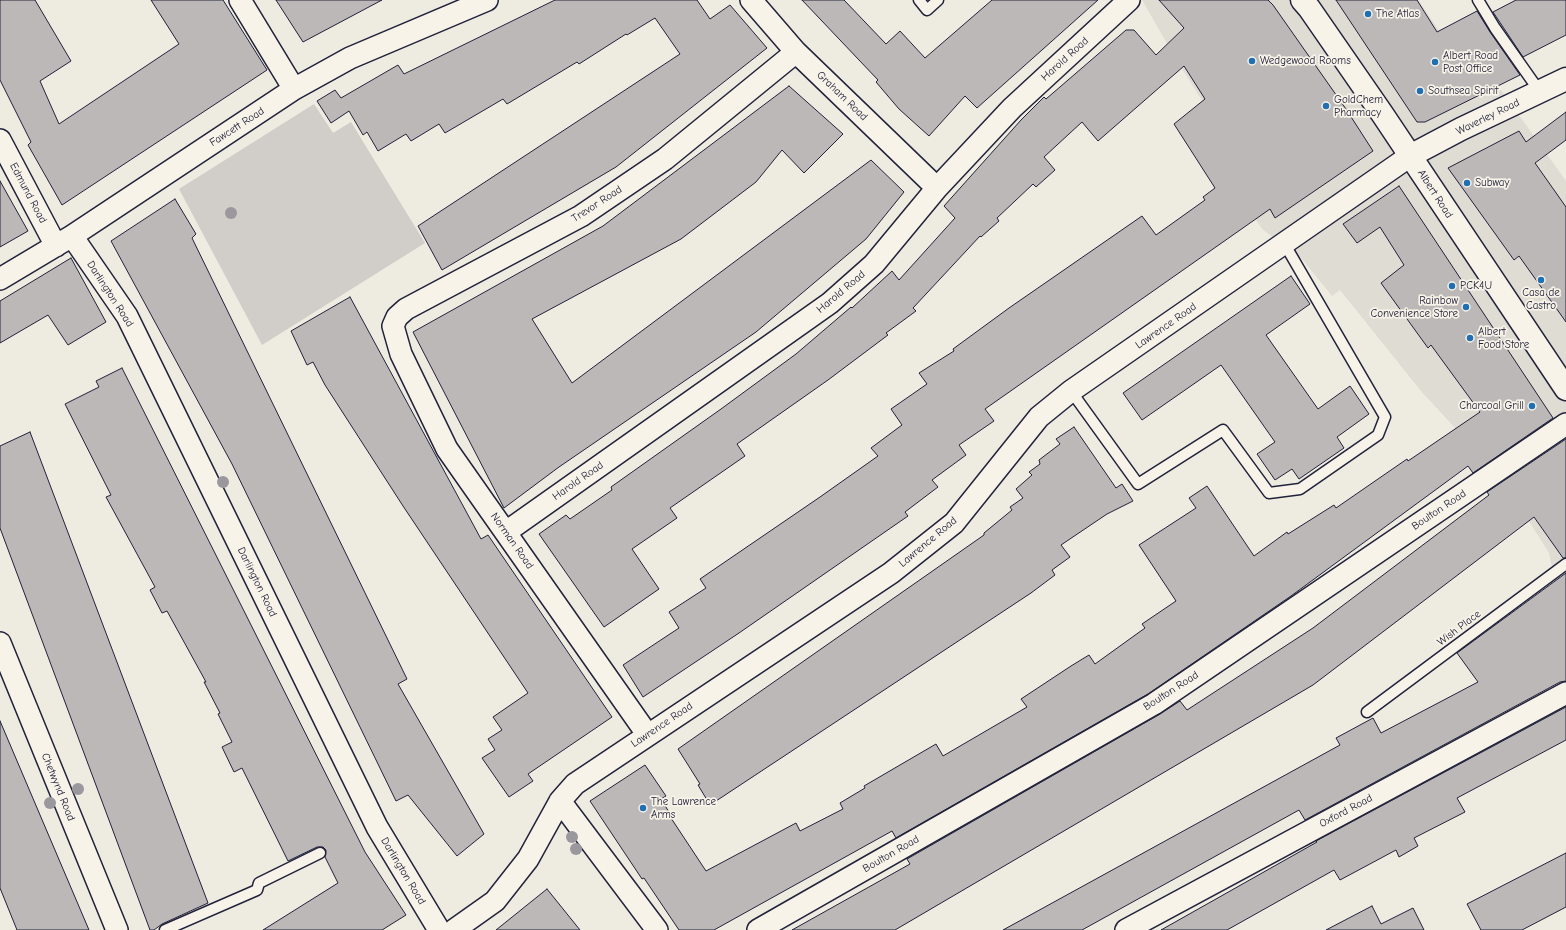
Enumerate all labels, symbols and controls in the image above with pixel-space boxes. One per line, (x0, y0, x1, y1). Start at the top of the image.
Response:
place label: The Atlas (1376, 7, 1419, 21)
marker: The Atlas (1363, 9, 1373, 19)
street label: Harold Road (1039, 34, 1091, 84)
place label: Albert Road Post Office (1443, 49, 1498, 75)
place label: Wedgewood Rooms (1260, 54, 1351, 68)
marker: Wedgewood Rooms (1247, 56, 1257, 66)
marker: Albert Road Post Office (1430, 57, 1440, 67)
street label: Graham Road (814, 68, 870, 124)
place label: Southsea Spirit (1428, 84, 1498, 98)
marker: Southsea Spirit (1415, 86, 1425, 96)
place label: GoldChem Pharmacy (1334, 93, 1383, 119)
street label: Waverley Road (1454, 96, 1522, 138)
marker: GoldChem Pharmacy (1321, 101, 1331, 111)
street label: Fawcett Road (207, 104, 267, 150)
street label: Edmund Road (7, 161, 49, 225)
street label: Albert Road (1414, 167, 1456, 221)
place label: Subway (1475, 176, 1509, 190)
marker: Subway (1462, 178, 1472, 188)
street label: Trevor Road (569, 183, 625, 225)
street label: Darlington Road (84, 259, 136, 329)
street label: Harold Road (814, 268, 868, 316)
marker: Casa de Castro (1536, 275, 1546, 285)
place label: PCK4U (1460, 279, 1492, 293)
marker: PCK4U (1447, 281, 1457, 291)
place label: Casa de Castro (1522, 286, 1560, 312)
place label: Rainbow Convenience Store (1370, 294, 1458, 320)
street label: Lawrence Road (1133, 300, 1199, 352)
marker: Rainbow Convenience Store (1461, 302, 1471, 312)
place label: Albert Food Store (1478, 325, 1529, 351)
marker: Albert Food Store (1465, 333, 1475, 343)
place label: Charcoal Grill (1459, 399, 1524, 413)
marker: Charcoal Grill (1527, 401, 1537, 411)
street label: Harold Road (550, 459, 606, 503)
street label: Boulton Road (1409, 487, 1469, 533)
street label: Norman Road (488, 510, 536, 572)
street label: Lawrence Road (896, 514, 960, 570)
street label: Darlington Road (234, 545, 280, 619)
street label: Wish Place (1435, 607, 1483, 649)
street label: Boulton Road (1141, 668, 1201, 714)
street label: Lawrence Road (629, 700, 695, 750)
street label: Chetwynd Road (38, 751, 78, 823)
street label: Oxford Road (1317, 791, 1375, 831)
place label: The Lawrence Arms (651, 795, 716, 821)
marker: The Lawrence Arms (638, 803, 648, 813)
street label: Boulton Road (860, 833, 922, 875)
street label: Darlington Road (378, 835, 428, 907)

